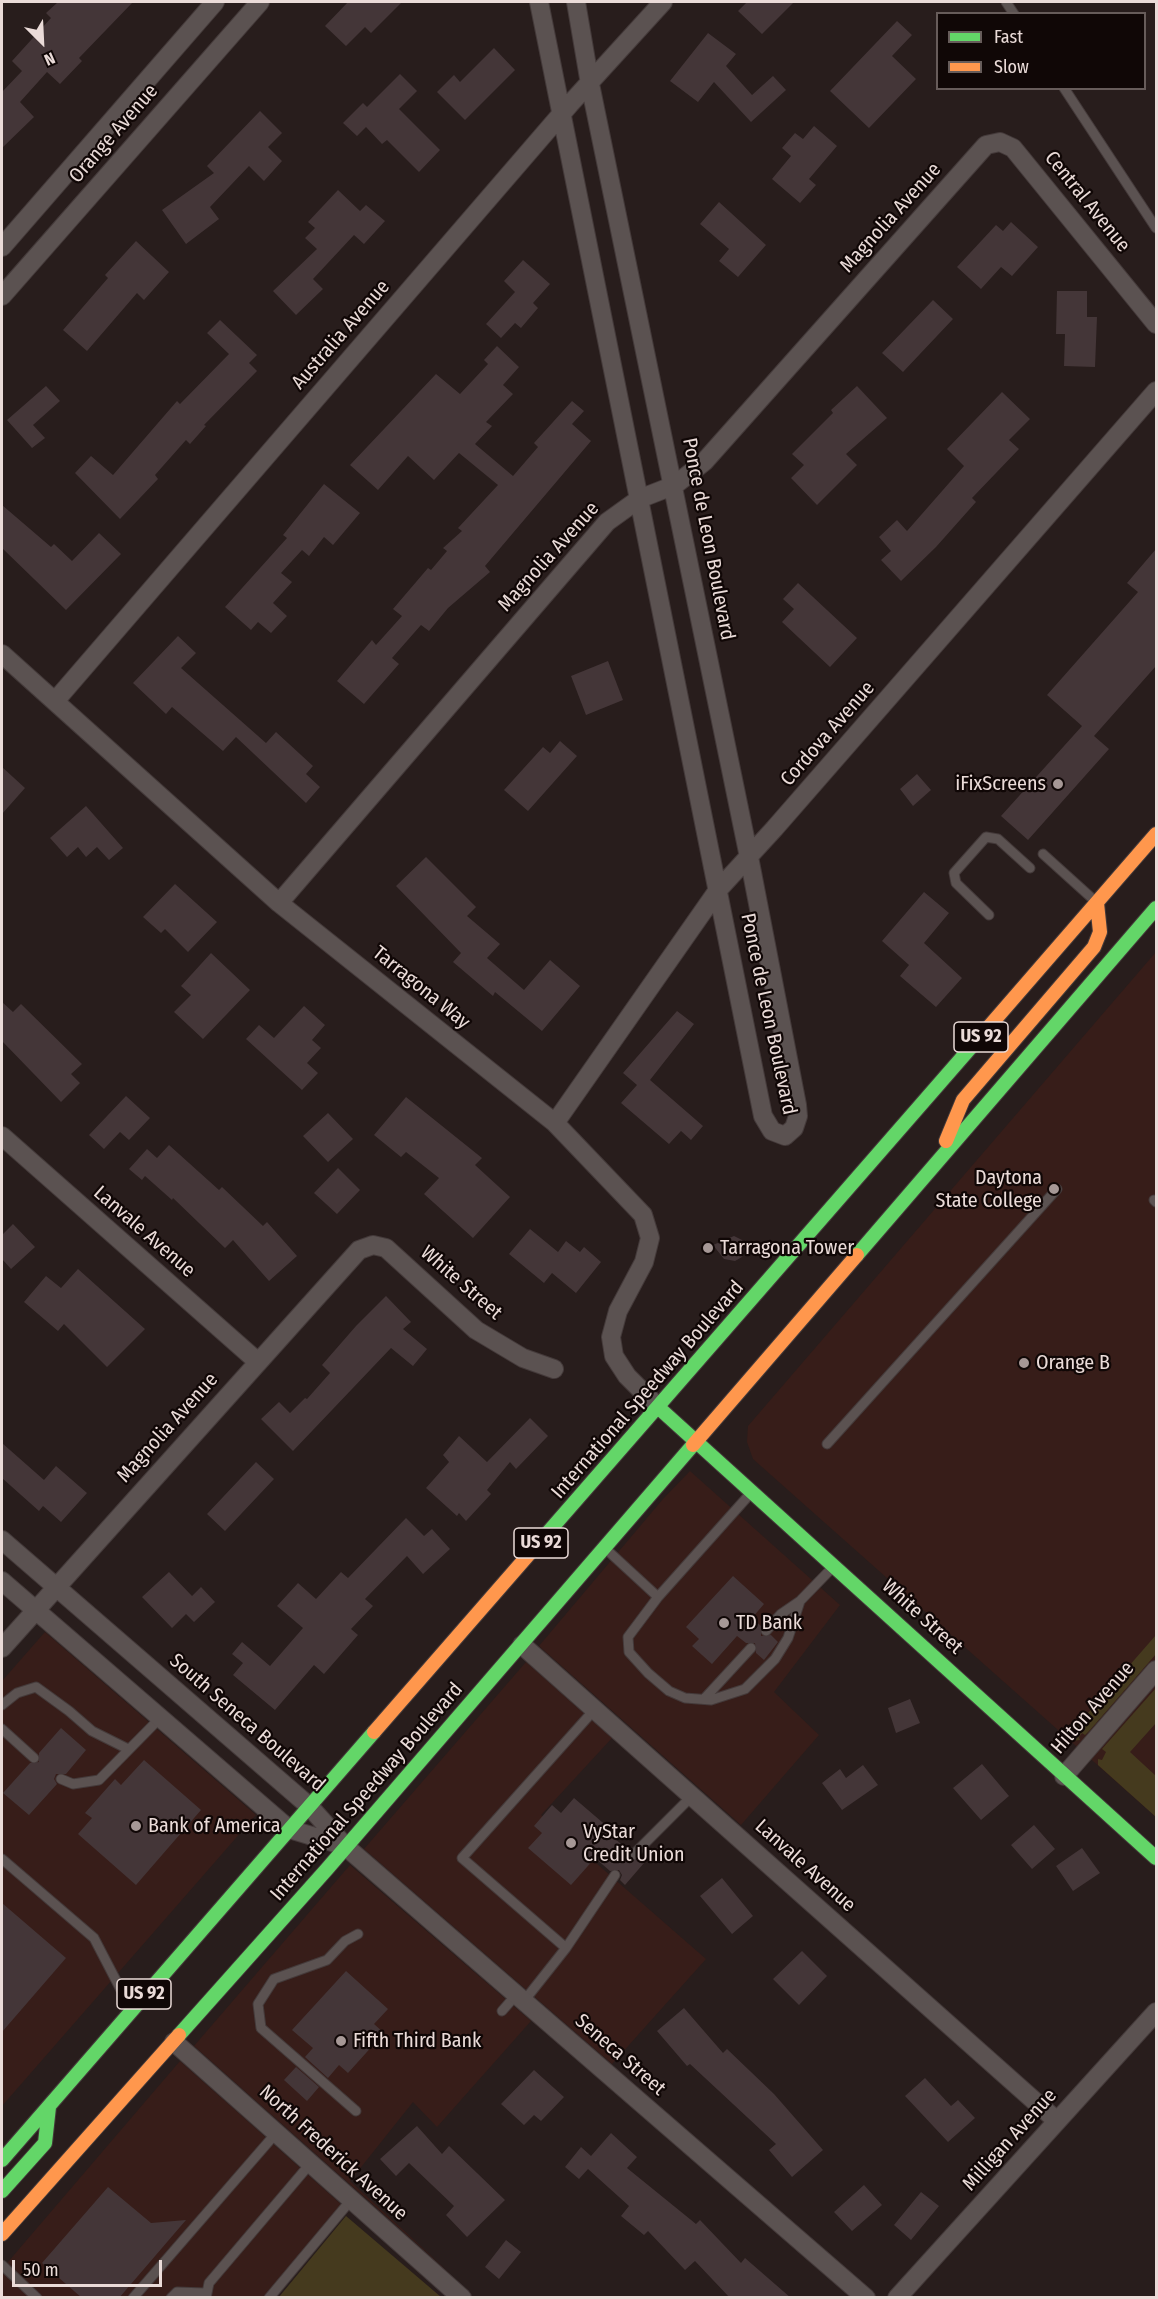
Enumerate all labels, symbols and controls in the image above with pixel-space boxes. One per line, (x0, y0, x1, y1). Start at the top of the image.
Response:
north arrow (12, 12, 72, 72)
legend (936, 12, 1146, 90)
text: Fast (994, 26, 1023, 48)
text: N (41, 48, 58, 70)
text: Slow (994, 56, 1029, 78)
street label: Orange Avenue (65, 80, 163, 188)
street label: Central Avenue (1039, 147, 1135, 257)
street label: Magnolia Avenue (836, 158, 946, 278)
street label: Australia Avenue (287, 275, 395, 395)
street label: Ponce de Leon Boulevard (677, 436, 739, 642)
street label: Magnolia Avenue (494, 497, 604, 617)
street label: Cordova Avenue (776, 677, 880, 791)
place label: iFixScreens (955, 772, 1046, 796)
marker: iFixScreens (1051, 777, 1065, 791)
street label: Ponce de Leon Boulevard (735, 911, 801, 1117)
street label: Tarragona Way (367, 941, 475, 1035)
road number: US 92 (954, 1022, 1008, 1052)
place label: Daytona State College (935, 1166, 1042, 1213)
street label: Lanvale Avenue (88, 1181, 200, 1283)
marker: Daytona State College (1047, 1182, 1061, 1196)
place label: Tarragona Tower (720, 1236, 854, 1260)
street label: White Street (415, 1241, 507, 1325)
marker: Tarragona Tower (701, 1241, 715, 1255)
street label: International Speedway Boulevard (547, 1276, 749, 1504)
place label: Orange B (1036, 1351, 1110, 1375)
marker: Orange B (1017, 1356, 1031, 1370)
street label: Magnolia Avenue (113, 1368, 223, 1488)
road number: US 92 (514, 1528, 568, 1558)
street label: White Street (877, 1574, 967, 1660)
place label: TD Bank (736, 1611, 802, 1635)
marker: TD Bank (717, 1616, 731, 1630)
street label: South Seneca Boulevard (164, 1649, 330, 1797)
street label: Hilton Avenue (1046, 1657, 1140, 1759)
street label: International Speedway Boulevard (266, 1678, 468, 1906)
place label: Bank of America (148, 1814, 281, 1838)
street label: Lanvale Avenue (750, 1815, 860, 1917)
marker: Bank of America (129, 1819, 143, 1833)
place label: VyStar Credit Union (583, 1820, 685, 1867)
marker: VyStar Credit Union (564, 1836, 578, 1850)
road number: US 92 (117, 1979, 171, 2009)
street label: Seneca Street (570, 2009, 670, 2101)
place label: Fifth Third Bank (353, 2029, 481, 2053)
marker: Fifth Third Bank (334, 2034, 348, 2048)
street label: North Frederick Avenue (254, 2080, 412, 2226)
street label: Milligan Avenue (958, 2084, 1062, 2196)
scale bar (15, 2248, 165, 2286)
text: 50 m (23, 2259, 59, 2281)

